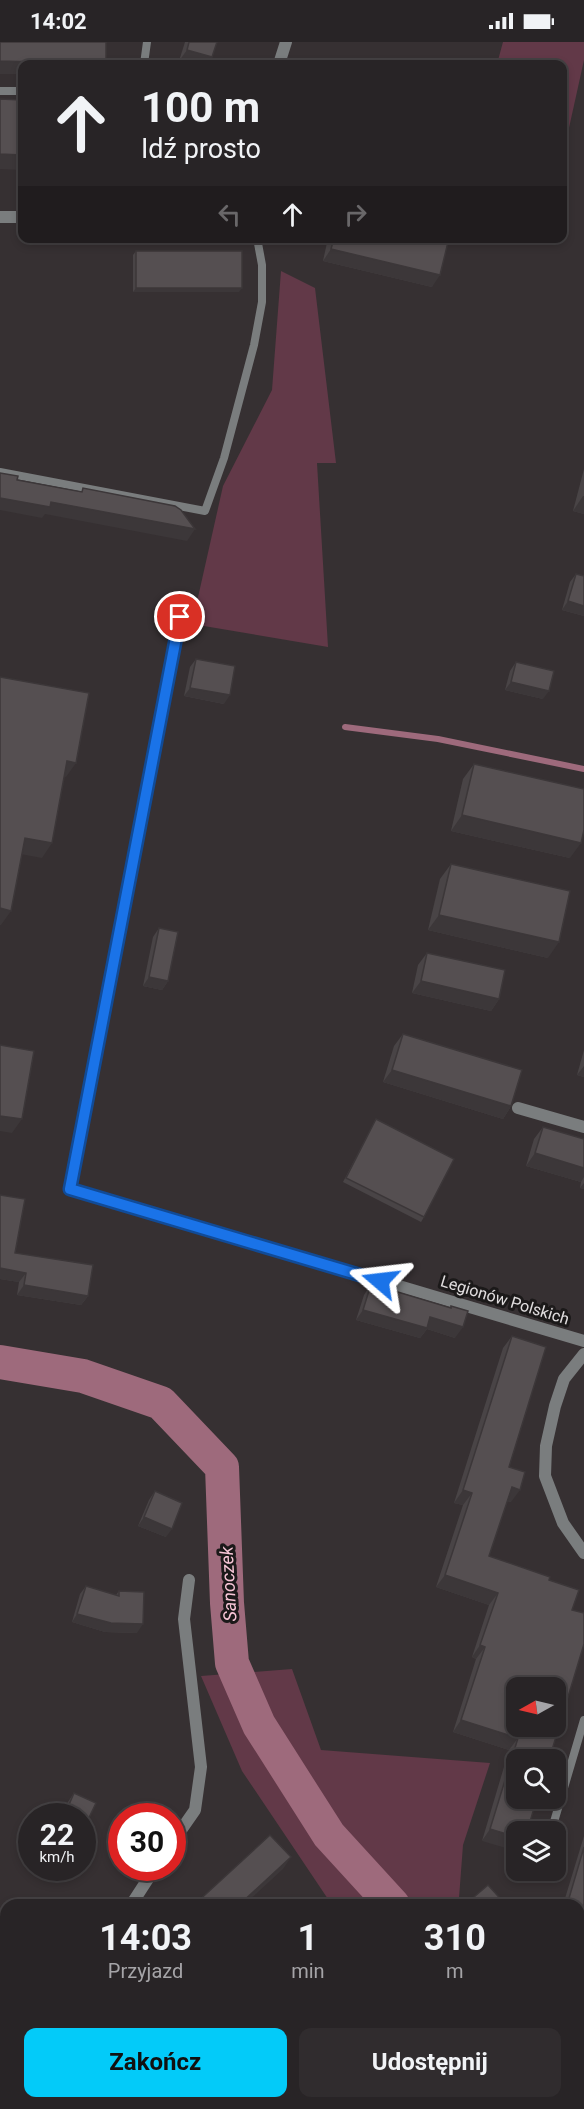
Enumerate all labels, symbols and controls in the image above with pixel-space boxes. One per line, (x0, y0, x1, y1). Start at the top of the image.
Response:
text: 14:02 (30, 9, 87, 34)
text: 100 m (141, 83, 260, 132)
icon: ahead (42, 84, 120, 162)
text: Idź prosto (141, 133, 261, 165)
icon: left (213, 198, 246, 231)
icon: ahead (276, 198, 309, 231)
icon: right (339, 198, 372, 231)
pin (154, 591, 205, 642)
icon: arrive (163, 600, 196, 633)
position arrow (348, 1249, 412, 1313)
street label: Legionów Polskich (438, 1271, 572, 1329)
water label: Sanoczek (215, 1545, 240, 1622)
north arrow (506, 1677, 566, 1737)
map controls (506, 1677, 566, 1881)
button: search (506, 1749, 566, 1809)
speed limit sign: 30 (108, 1803, 186, 1881)
text: 22 (40, 1817, 74, 1852)
button: layers (506, 1821, 566, 1881)
text: km/h (39, 1848, 75, 1866)
text: 14:03 (99, 1917, 192, 1959)
text: 1 (298, 1917, 318, 1959)
text: 310 (424, 1917, 486, 1959)
text: Przyjazd (108, 1959, 183, 1983)
text: min (291, 1959, 325, 1983)
text: m (446, 1959, 464, 1983)
button: Zakończ (24, 2028, 287, 2097)
button: Udostępnij (299, 2028, 561, 2097)

